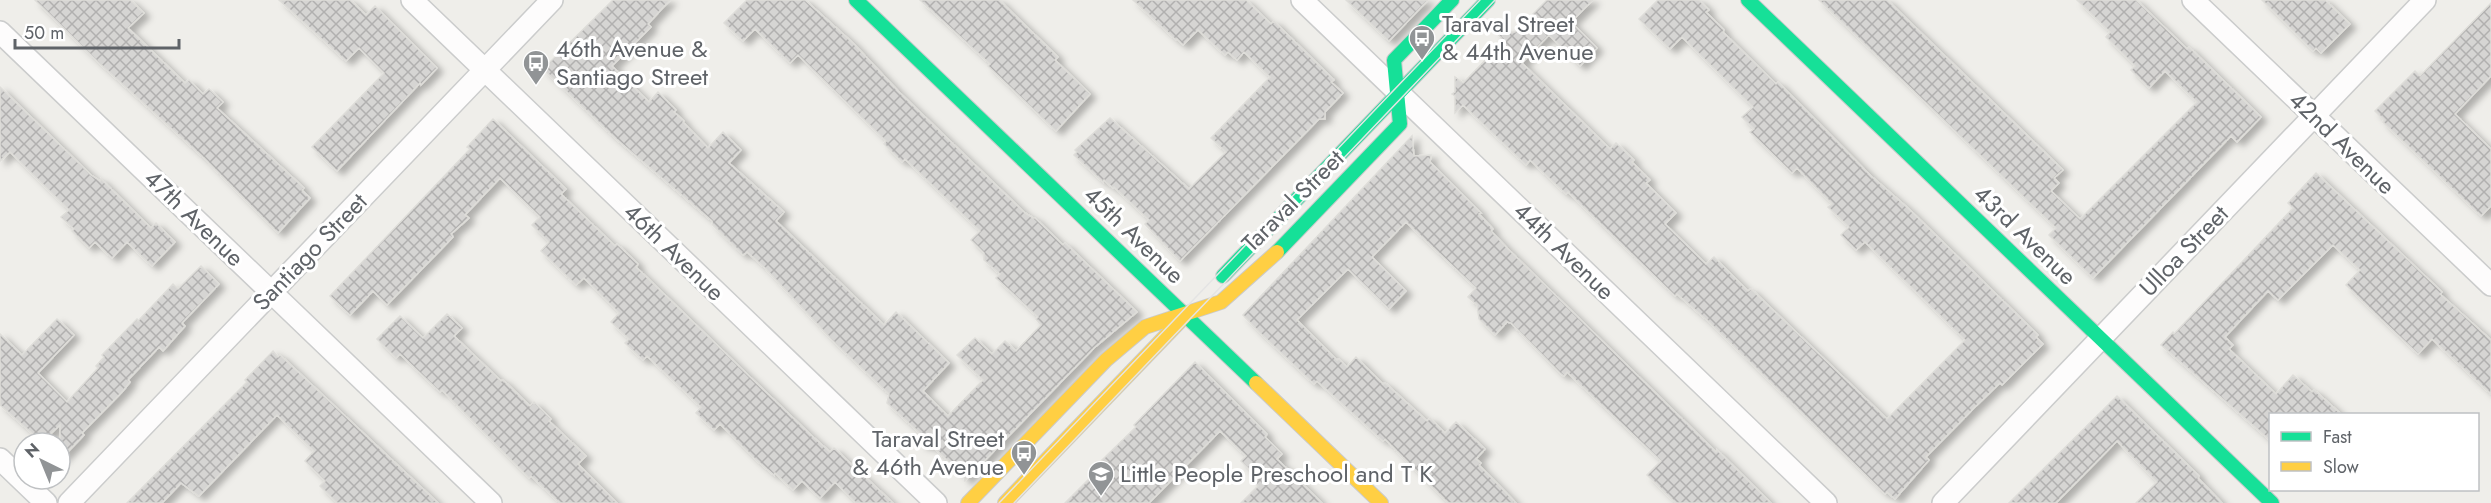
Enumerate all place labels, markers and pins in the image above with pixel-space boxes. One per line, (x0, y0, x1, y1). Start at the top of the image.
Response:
place label: Taraval Street & 44th Avenue (1442, 6, 1594, 69)
bus stop icon: Taraval Street & 44th Avenue (1407, 23, 1437, 61)
place label: 46th Avenue & Santiago Street (556, 31, 708, 94)
bus stop icon: 46th Avenue & Santiago Street (521, 48, 551, 86)
place label: Taraval Street & 46th Avenue (852, 421, 1004, 484)
bus stop icon: Taraval Street & 46th Avenue (1009, 438, 1039, 476)
place label: Little People Preschool and T K (1120, 456, 1433, 491)
school or university icon: Little People Preschool and T K (1086, 459, 1116, 497)

